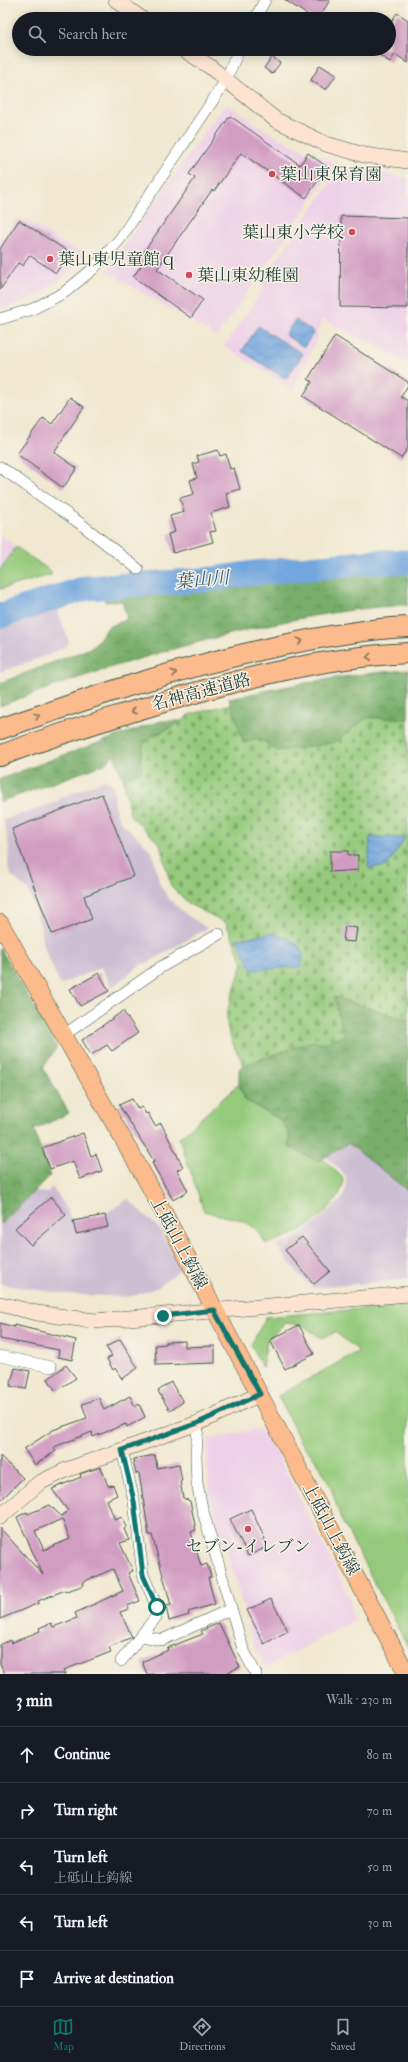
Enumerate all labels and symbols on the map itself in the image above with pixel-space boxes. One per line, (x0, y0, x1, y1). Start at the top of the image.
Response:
place label: 葉山東保育園 (280, 164, 382, 185)
marker: 葉山東保育園 (267, 169, 277, 179)
place label: 葉山東小学校 (242, 222, 344, 243)
marker: 葉山東小学校 (347, 227, 357, 237)
place label: 葉山東児童館ｑ (58, 249, 177, 270)
marker: 葉山東児童館ｑ (45, 254, 55, 264)
place label: 葉山東幼稚園 (197, 265, 299, 286)
marker: 葉山東幼稚園 (184, 270, 194, 280)
water label: 葉山川 (174, 566, 232, 594)
one-way arrow (297, 638, 303, 646)
one-way arrow (366, 652, 372, 661)
street label: 名神高速道路 (149, 669, 253, 715)
one-way arrow (171, 669, 177, 677)
one-way arrow (130, 706, 137, 715)
one-way arrow (33, 713, 40, 721)
street label: 上砥山上鈎線 (146, 1193, 212, 1293)
route end (154, 1307, 172, 1325)
street label: 上砥山上鈎線 (298, 1479, 364, 1579)
marker: セブン-イレブン (243, 1524, 253, 1534)
place label: セブン-イレブン (186, 1536, 310, 1557)
route start (148, 1598, 166, 1616)

